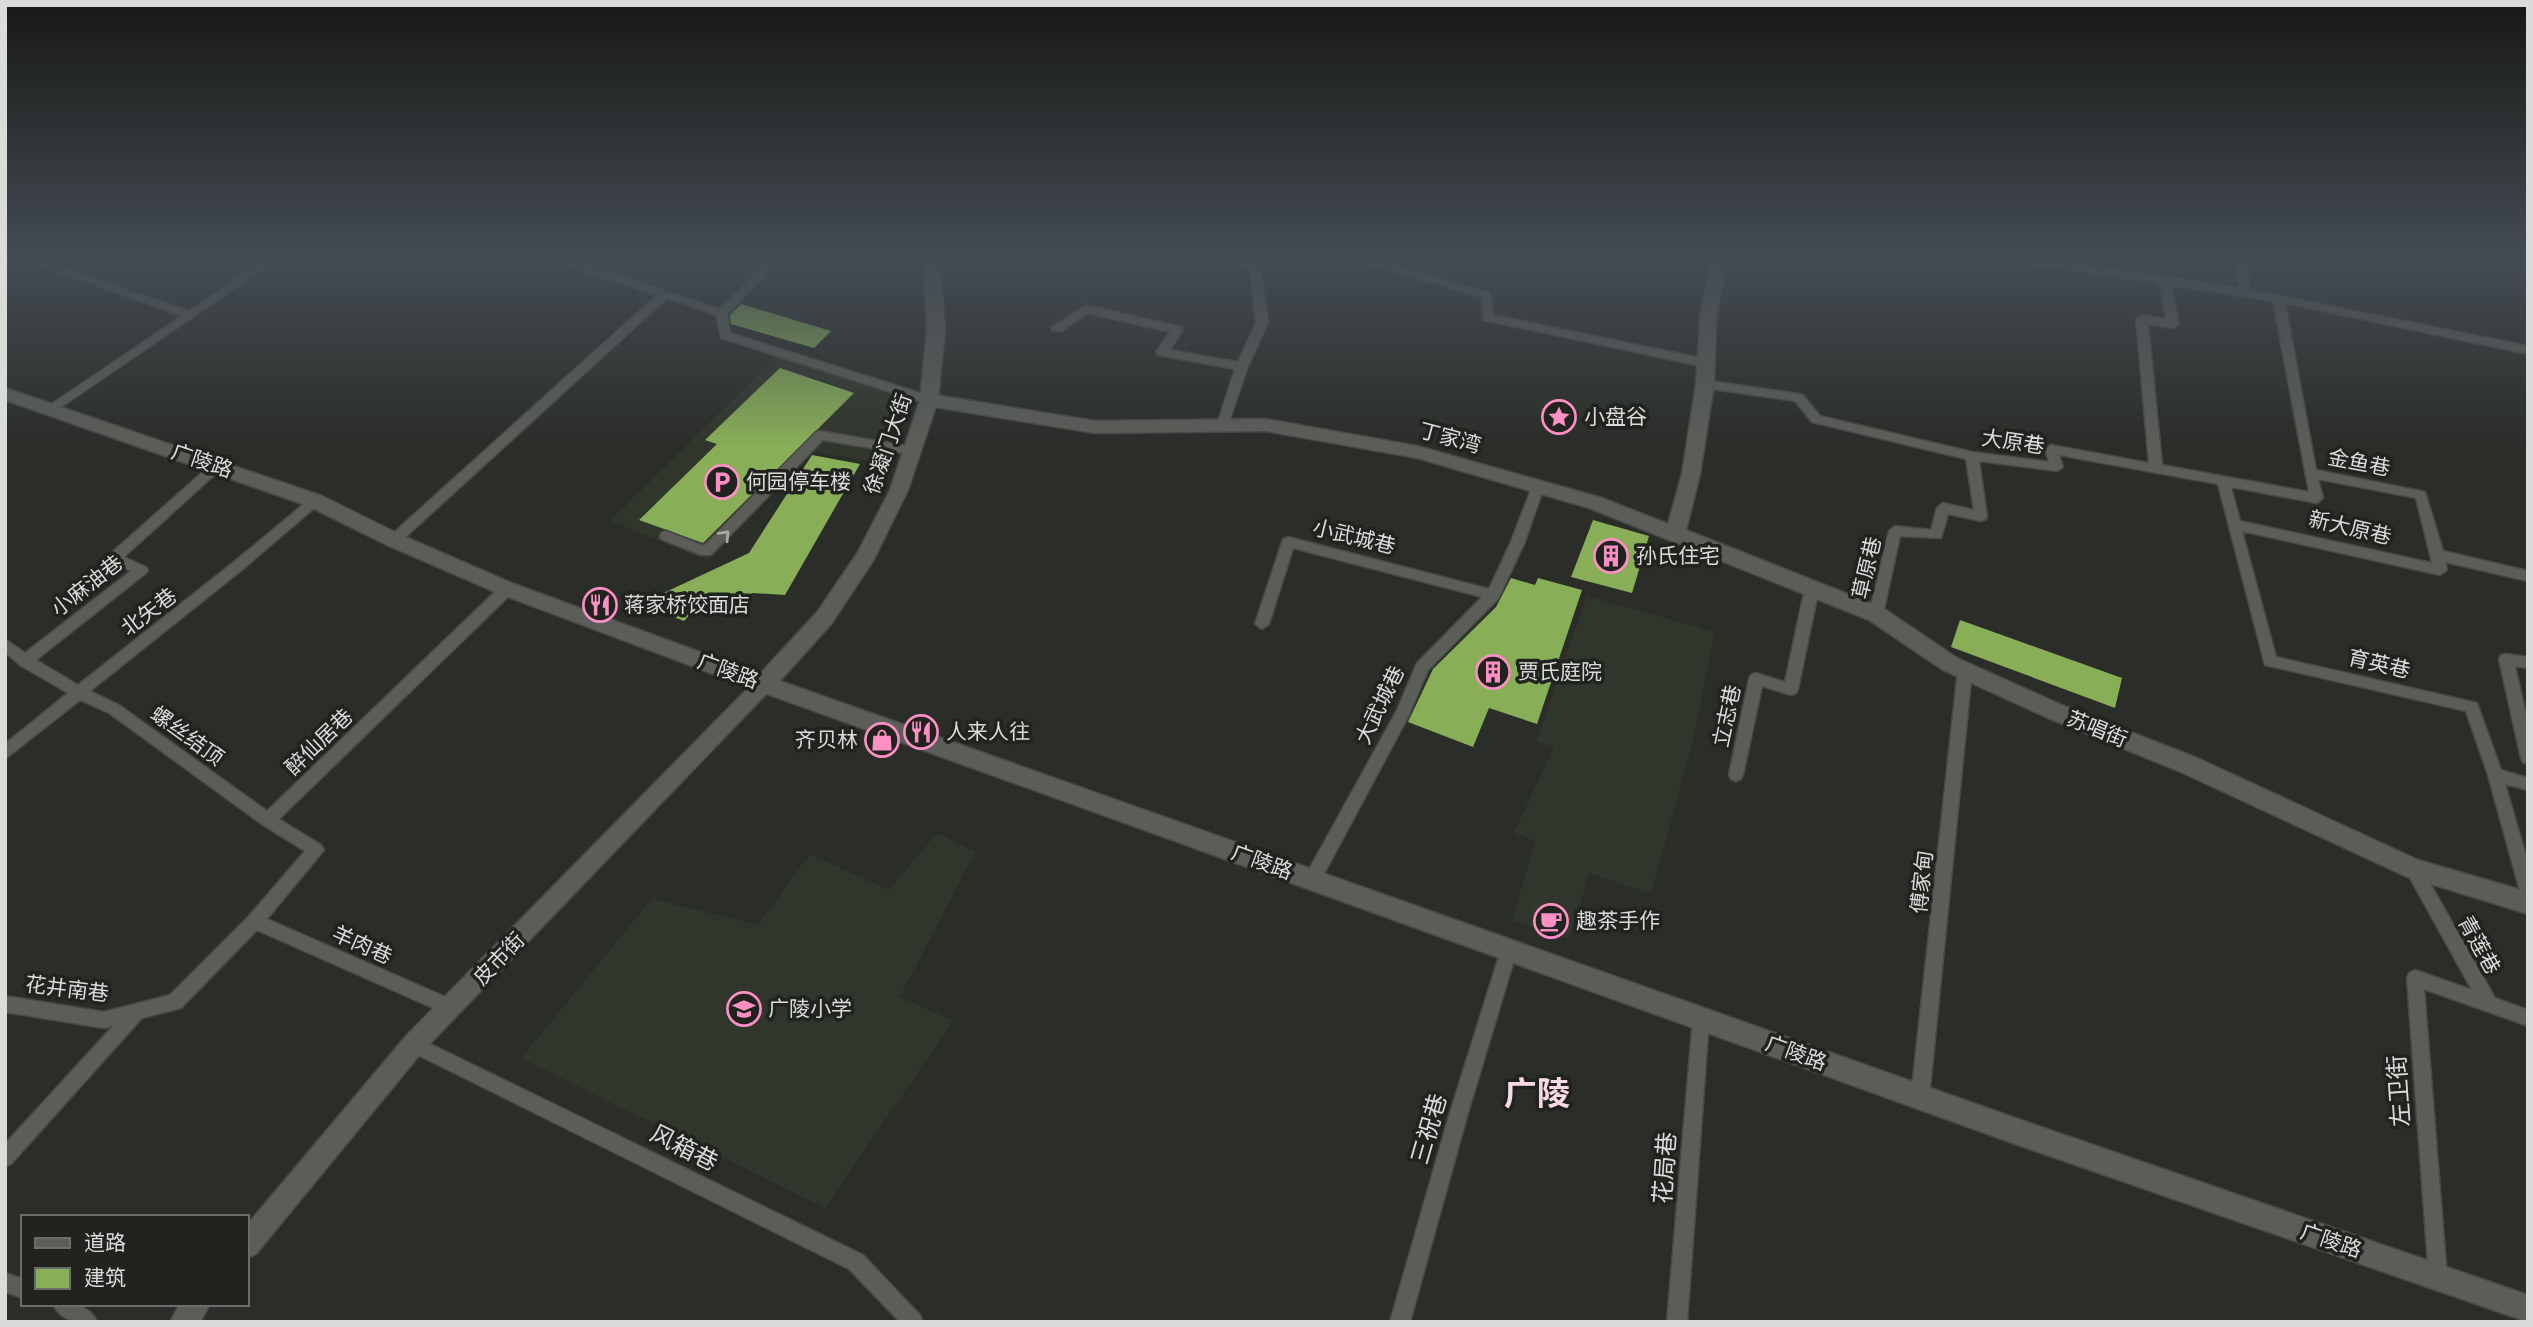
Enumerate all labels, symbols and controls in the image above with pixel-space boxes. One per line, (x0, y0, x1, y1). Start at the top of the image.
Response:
street label: 徐凝门大街 (857, 389, 917, 498)
place icon: 小盘谷 (1540, 398, 1578, 436)
place label: 小盘谷 (1584, 402, 1647, 430)
street label: 丁家湾 (1416, 415, 1484, 459)
street label: 大原巷 (1980, 423, 2046, 459)
street label: 广陵路 (168, 437, 237, 484)
street label: 金鱼巷 (2326, 442, 2393, 482)
parking icon: 何园停车楼 (703, 463, 741, 501)
place label: 何园停车楼 (746, 467, 851, 495)
street label: 新大原巷 (2306, 504, 2394, 550)
street label: 小武城巷 (1310, 512, 1398, 560)
one-way arrow (716, 530, 729, 543)
street label: 草原巷 (1845, 534, 1887, 602)
building icon: 孙氏住宅 (1592, 537, 1630, 575)
place label: 孙氏住宅 (1636, 541, 1720, 569)
street label: 小麻油巷 (45, 548, 128, 622)
street label: 北矢巷 (115, 581, 182, 641)
restaurant icon: 蒋家桥饺面店 (581, 586, 619, 624)
place label: 蒋家桥饺面店 (624, 590, 750, 618)
street label: 育英巷 (2345, 642, 2413, 684)
street label: 广陵路 (694, 646, 763, 694)
building icon: 贾氏庭院 (1474, 653, 1512, 691)
place label: 贾氏庭院 (1518, 657, 1602, 685)
street label: 大武城巷 (1348, 661, 1410, 748)
street label: 立志巷 (1706, 682, 1746, 750)
street label: 螺丝结顶 (145, 699, 230, 771)
street label: 醉仙居巷 (278, 702, 358, 781)
street label: 苏唱街 (2063, 703, 2132, 753)
restaurant icon: 人来人往 (902, 713, 940, 751)
place label: 人来人往 (946, 717, 1030, 745)
shop icon: 齐贝林 (863, 721, 901, 759)
place label: 齐贝林 (795, 725, 858, 753)
street label: 广陵路 (1228, 837, 1297, 885)
street label: 傅家甸 (1904, 849, 1938, 915)
cafe icon: 趣茶手作 (1532, 902, 1570, 940)
place label: 趣茶手作 (1576, 906, 1660, 934)
street label: 青莲巷 (2452, 910, 2507, 979)
street label: 羊肉巷 (328, 918, 397, 970)
street label: 皮市街 (466, 926, 530, 991)
street label: 花井南巷 (24, 969, 111, 1007)
school or university icon: 广陵小学 (725, 990, 763, 1028)
place label: 广陵小学 (768, 994, 852, 1022)
street label: 广陵路 (1762, 1028, 1831, 1076)
street label: 左卫街 (2379, 1054, 2416, 1128)
district label: 广陵 (1504, 1070, 1570, 1115)
street label: 三祝巷 (1402, 1089, 1453, 1168)
street label: 风箱巷 (645, 1116, 724, 1178)
street label: 花局巷 (1645, 1131, 1682, 1205)
legend (21, 1215, 248, 1306)
street label: 广陵路 (2297, 1217, 2366, 1264)
text: 道路 (84, 1228, 126, 1256)
text: 建筑 (84, 1263, 126, 1291)

